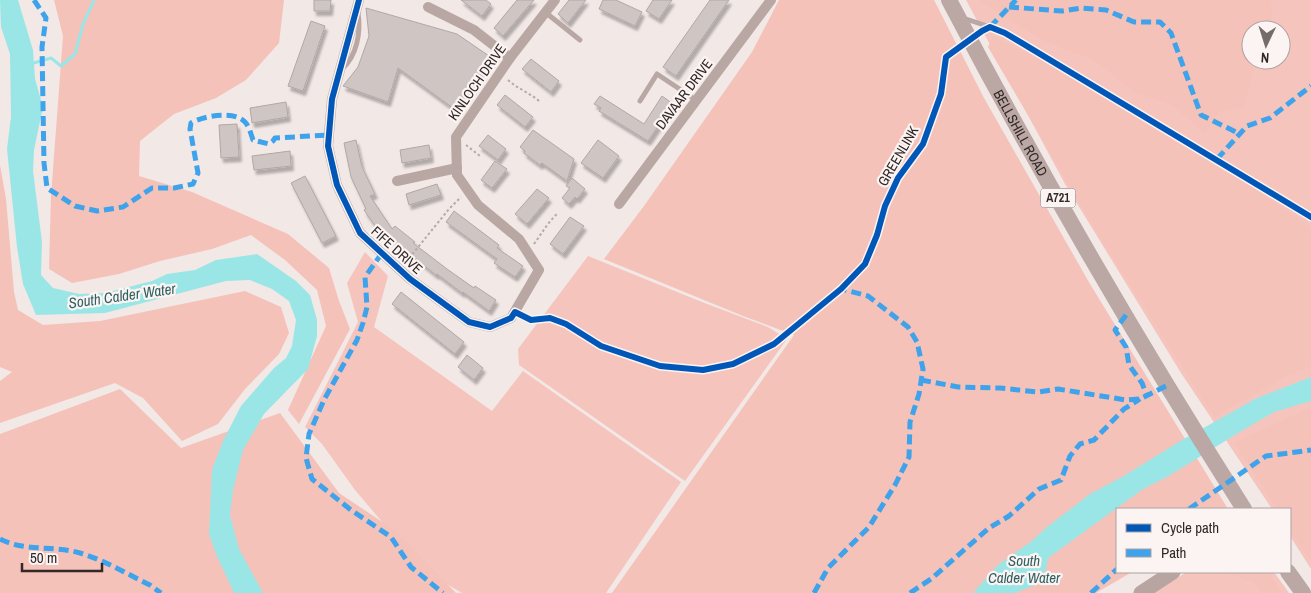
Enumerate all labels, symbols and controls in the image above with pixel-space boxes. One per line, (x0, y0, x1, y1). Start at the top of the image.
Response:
north arrow (1241, 20, 1291, 70)
street label: KINLOCH DRIVE (444, 40, 510, 124)
text: N (1260, 49, 1270, 67)
street label: DAVAAR DRIVE (652, 55, 716, 133)
street label: BELLSHILL ROAD (990, 87, 1052, 179)
street label: GREENLINK (874, 122, 923, 189)
road number: A721 (1040, 188, 1076, 208)
street label: FIFE DRIVE (368, 222, 426, 278)
water label: South Calder Water (67, 277, 178, 313)
legend (1116, 508, 1291, 573)
text: Cycle path (1161, 517, 1219, 538)
scale bar (22, 540, 102, 572)
text: Path (1161, 542, 1186, 563)
text: 50 m (30, 547, 57, 568)
water label: South Calder Water (988, 550, 1061, 588)

